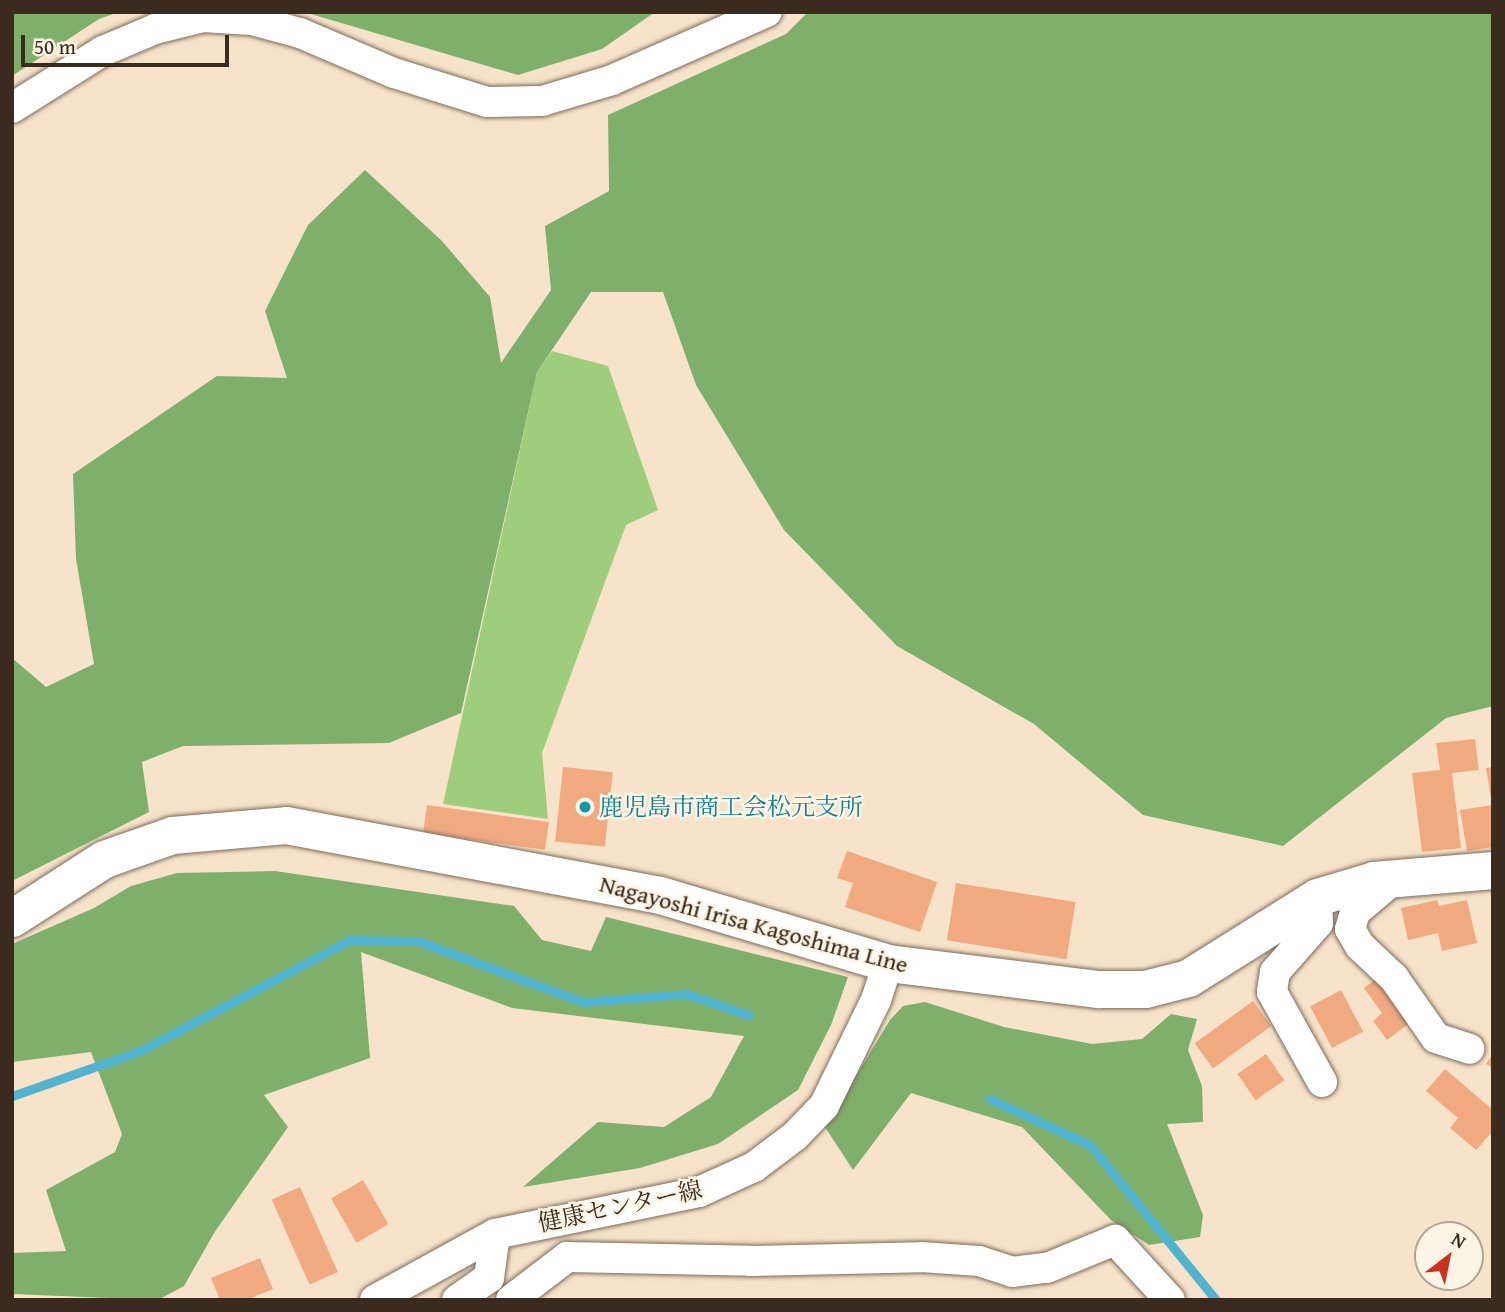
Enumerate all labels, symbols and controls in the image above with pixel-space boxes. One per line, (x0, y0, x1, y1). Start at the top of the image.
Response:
scale bar (24, 21, 233, 65)
text: 50 m (34, 31, 76, 62)
place label: 鹿児島市商工会松元支所 (599, 793, 863, 821)
marker: 鹿児島市商工会松元支所 (577, 799, 593, 815)
street label: Nagayoshi Irisa Kagoshima Line (597, 869, 911, 979)
street label: 健康センター線 (535, 1174, 705, 1238)
north arrow (1414, 1221, 1484, 1291)
text: N (1446, 1225, 1472, 1255)

